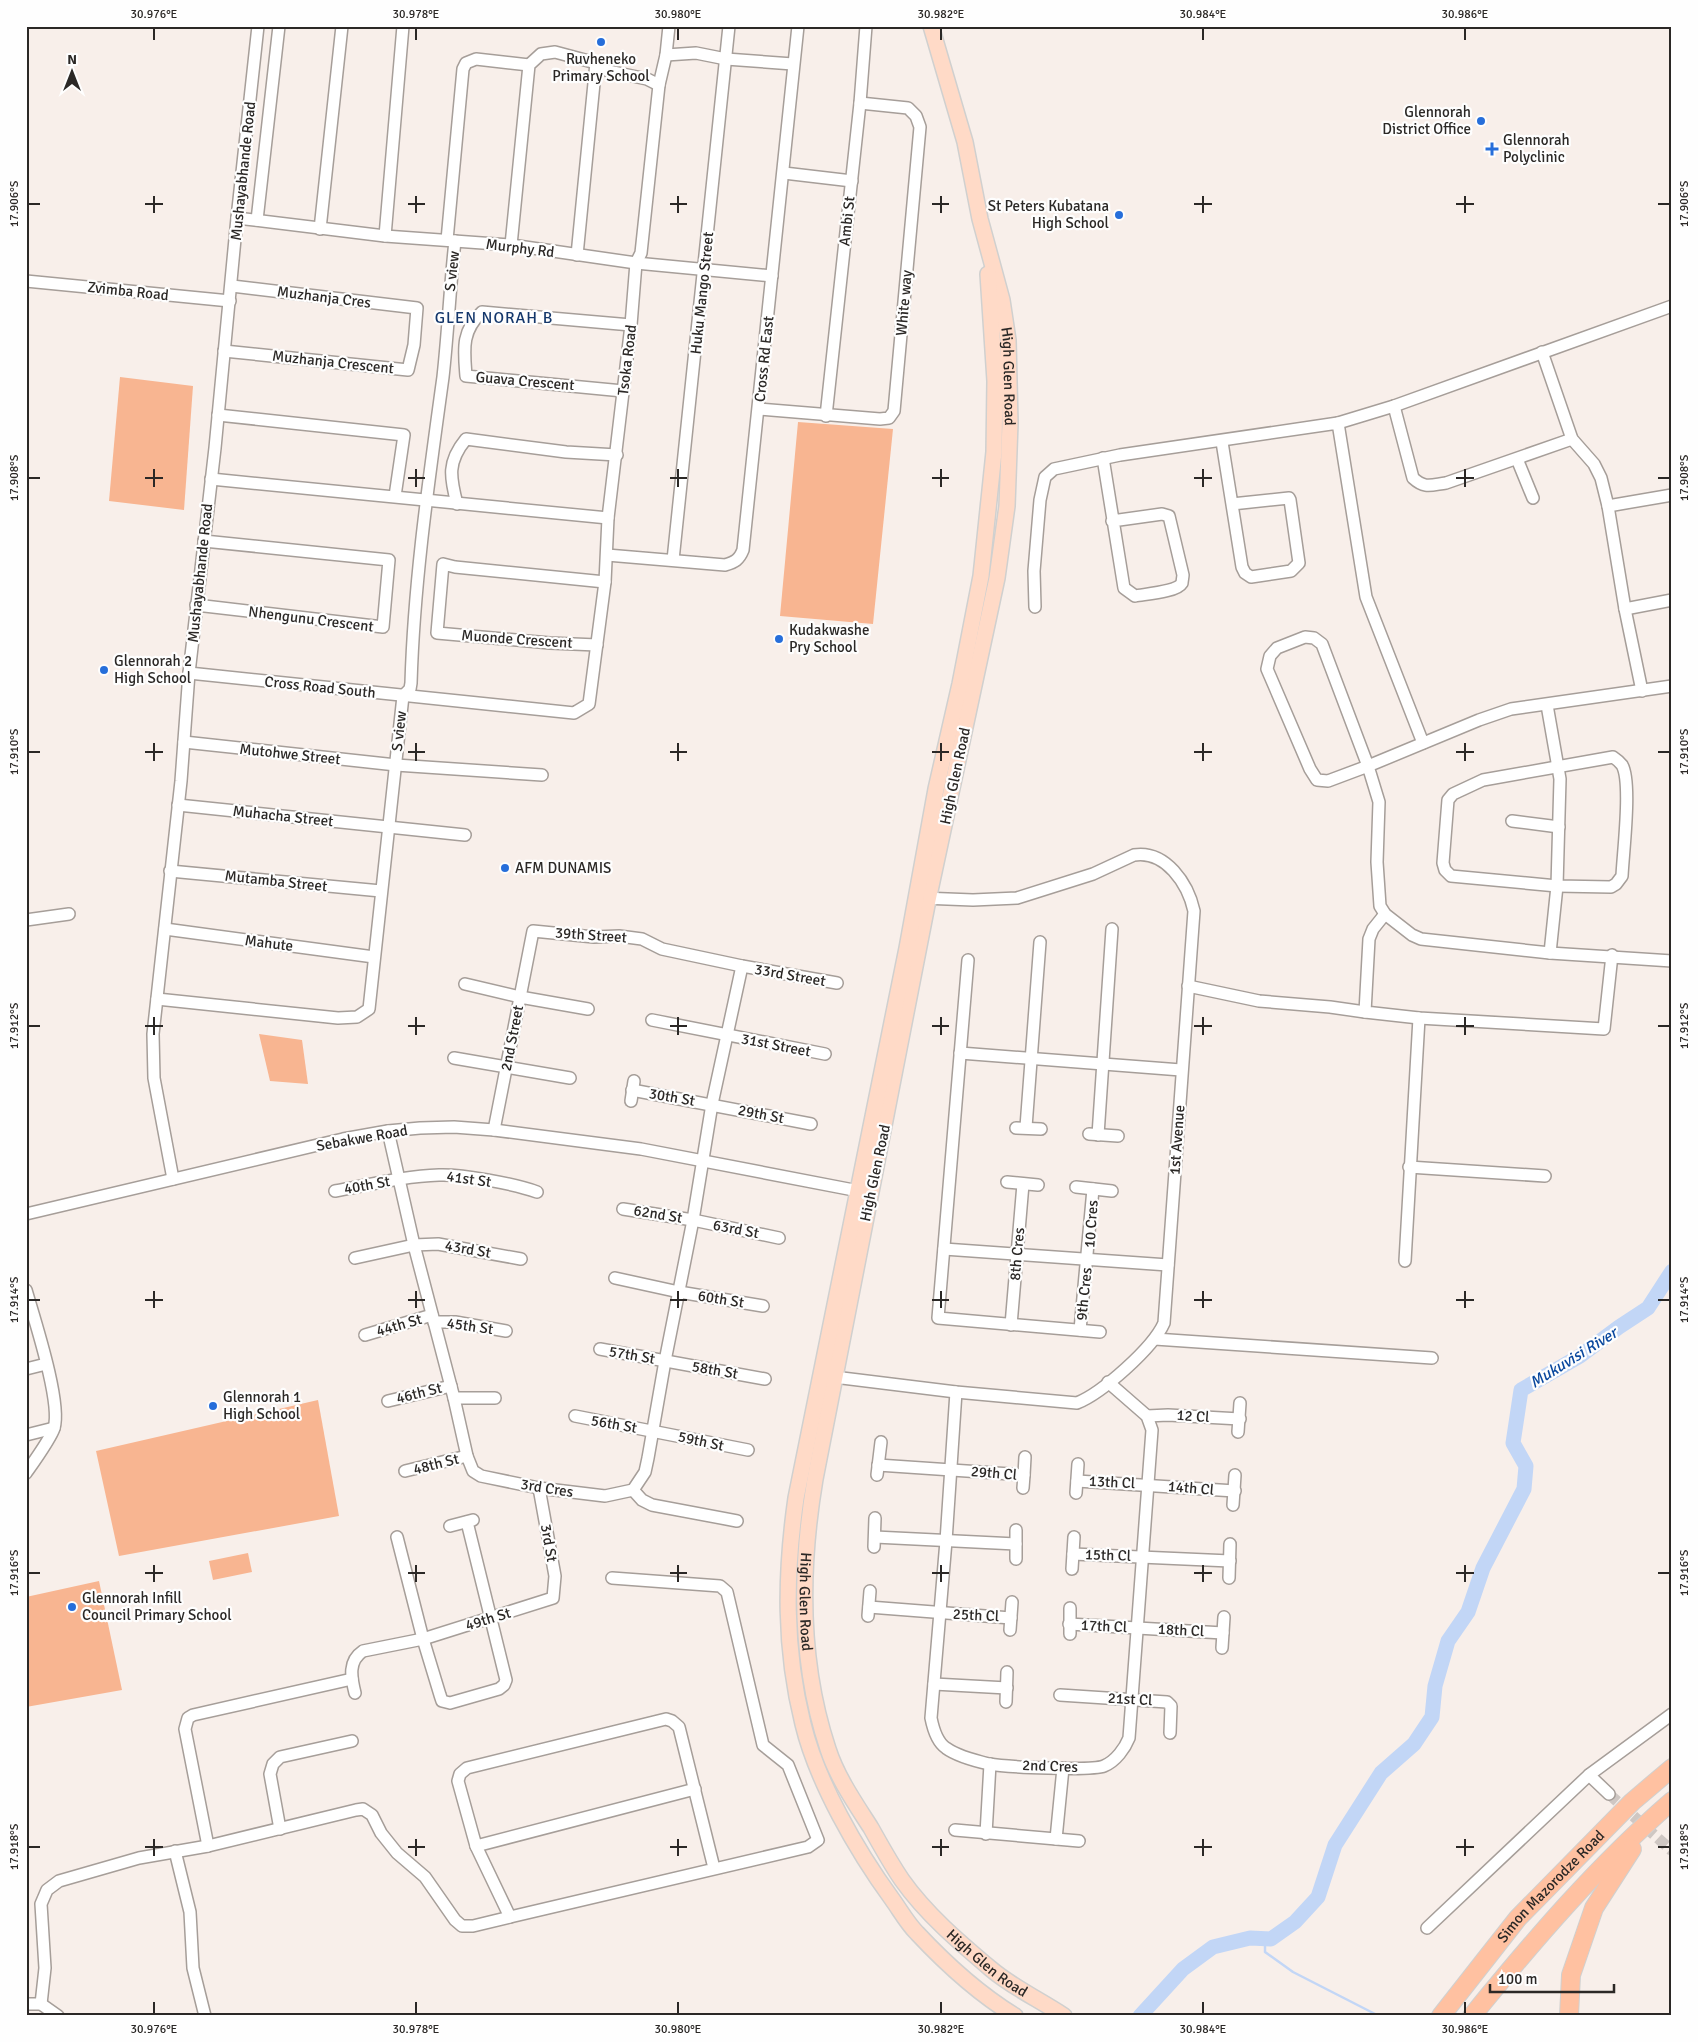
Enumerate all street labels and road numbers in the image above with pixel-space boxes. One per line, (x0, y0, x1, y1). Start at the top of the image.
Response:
street label: Mushayabhande Road (227, 101, 259, 241)
street label: Ambi St (835, 195, 859, 247)
street label: Huku Mango Street (687, 231, 717, 355)
street label: Murphy Rd (485, 235, 555, 261)
street label: S view (441, 250, 463, 292)
street label: White way (892, 269, 916, 337)
street label: Zvimba Road (86, 278, 170, 304)
street label: Muzhanja Cres (276, 282, 372, 312)
street label: Cross Rd East (751, 315, 777, 403)
street label: Tsoka Road (614, 324, 640, 396)
street label: High Glen Road (997, 326, 1019, 426)
street label: Muzhanja Crescent (271, 347, 395, 377)
street label: Guava Crescent (475, 368, 575, 394)
street label: Mushayabhande Road (184, 503, 216, 643)
street label: Nhengunu Crescent (247, 602, 375, 636)
street label: Muonde Crescent (461, 626, 573, 652)
street label: Cross Road South (264, 672, 376, 702)
street label: S view (388, 710, 410, 752)
street label: High Glen Road (936, 726, 974, 826)
street label: Mutohwe Street (238, 740, 342, 768)
street label: Muhacha Street (232, 802, 334, 830)
street label: Mutamba Street (224, 867, 328, 895)
street label: 39th Street (554, 924, 628, 946)
street label: Mahute (244, 931, 294, 955)
street label: 33rd Street (753, 960, 827, 990)
street label: 2nd Street (497, 1004, 527, 1072)
street label: 31st Street (740, 1029, 812, 1061)
street label: 30th St (648, 1084, 696, 1110)
street label: 29th St (736, 1101, 786, 1127)
street label: 1st Avenue (1166, 1104, 1188, 1176)
street label: Sebakwe Road (315, 1121, 409, 1155)
street label: High Glen Road (856, 1123, 894, 1223)
street label: 41st St (446, 1167, 492, 1191)
street label: 40th St (343, 1172, 391, 1198)
street label: 10 Cres (1080, 1199, 1102, 1249)
street label: 62nd St (632, 1201, 684, 1227)
street label: 63rd St (711, 1216, 761, 1242)
street label: 8th Cres (1006, 1226, 1028, 1281)
street label: 43rd St (444, 1236, 492, 1262)
street label: 9th Cres (1072, 1266, 1096, 1321)
street label: 60th St (697, 1286, 745, 1312)
street label: 44th St (374, 1310, 424, 1340)
street label: 45th St (446, 1314, 494, 1338)
street label: 57th St (608, 1342, 656, 1368)
street label: 58th St (691, 1357, 739, 1383)
street label: 46th St (394, 1379, 444, 1407)
street label: 12 Cl (1176, 1406, 1210, 1426)
street label: 56th St (590, 1411, 638, 1437)
street label: 59th St (676, 1427, 726, 1455)
street label: 48th St (411, 1450, 461, 1478)
street label: 29th Cl (970, 1462, 1018, 1484)
street label: 13th Cl (1088, 1472, 1136, 1492)
street label: 3rd Cres (519, 1475, 575, 1501)
street label: 14th Cl (1167, 1477, 1215, 1499)
street label: 3rd St (537, 1523, 561, 1563)
street label: 15th Cl (1085, 1545, 1131, 1565)
street label: High Glen Road (796, 1552, 816, 1652)
street label: 49th St (463, 1604, 513, 1634)
street label: 25th Cl (952, 1605, 1000, 1625)
street label: 17th Cl (1080, 1616, 1128, 1636)
street label: 18th Cl (1157, 1620, 1205, 1640)
street label: 21st Cl (1107, 1689, 1153, 1709)
street label: 2nd Cres (1022, 1756, 1079, 1776)
street label: Simon Mazorodze Road (1493, 1826, 1608, 1946)
street label: High Glen Road (943, 1926, 1031, 2001)

